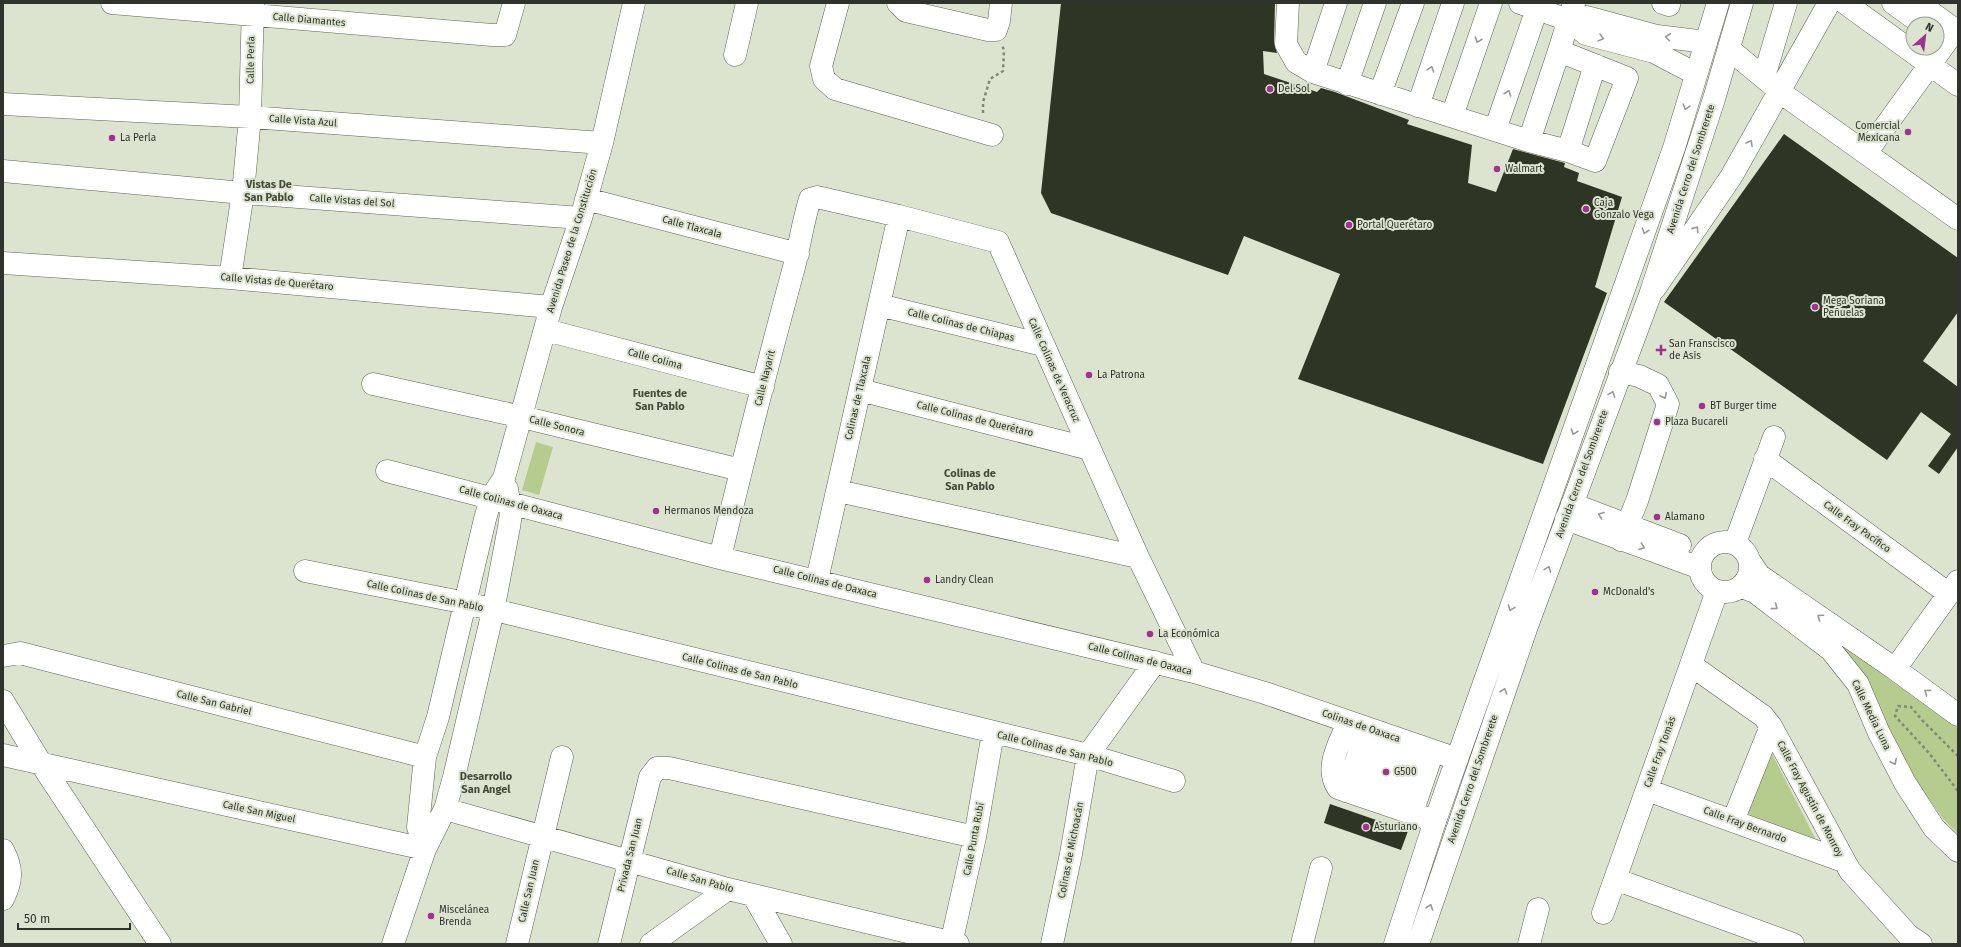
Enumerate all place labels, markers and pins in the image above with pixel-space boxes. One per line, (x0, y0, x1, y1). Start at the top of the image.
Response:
place label: Del Sol (1278, 83, 1310, 95)
marker: Del Sol (1265, 84, 1275, 94)
place label: Comercial Mexicana (1855, 120, 1900, 144)
marker: Comercial Mexicana (1903, 127, 1913, 137)
place label: La Perla (120, 132, 156, 144)
marker: La Perla (107, 133, 117, 143)
place label: Walmart (1505, 163, 1543, 175)
marker: Walmart (1492, 164, 1502, 174)
place label: Caja Gonzalo Vega (1594, 197, 1654, 221)
marker: Caja Gonzalo Vega (1581, 204, 1591, 214)
place label: Portal Querétaro (1357, 219, 1432, 231)
marker: Portal Querétaro (1344, 220, 1354, 230)
place label: Mega Soriana Peñuelas (1823, 295, 1884, 319)
marker: Mega Soriana Peñuelas (1810, 302, 1820, 312)
place label: San Franscisco de Asis (1669, 338, 1735, 362)
marker: San Franscisco de Asis (1656, 345, 1666, 355)
place label: La Patrona (1097, 369, 1145, 381)
marker: La Patrona (1084, 370, 1094, 380)
place label: BT Burger time (1710, 400, 1777, 412)
marker: BT Burger time (1697, 401, 1707, 411)
place label: Plaza Bucareli (1665, 416, 1728, 428)
marker: Plaza Bucareli (1652, 417, 1662, 427)
place label: Hermanos Mendoza (664, 505, 754, 517)
marker: Hermanos Mendoza (651, 506, 661, 516)
place label: Alamano (1665, 511, 1705, 523)
marker: Alamano (1652, 512, 1662, 522)
place label: Landry Clean (935, 574, 994, 586)
marker: Landry Clean (922, 575, 932, 585)
place label: McDonald's (1603, 586, 1655, 598)
marker: McDonald's (1590, 587, 1600, 597)
place label: La Económica (1158, 628, 1220, 640)
marker: La Económica (1145, 629, 1155, 639)
place label: G500 (1394, 766, 1417, 778)
marker: G500 (1381, 767, 1391, 777)
place label: Asturiano (1374, 821, 1418, 833)
marker: Asturiano (1361, 822, 1371, 832)
place label: Miscelánea Brenda (439, 904, 489, 928)
marker: Miscelánea Brenda (426, 911, 436, 921)

